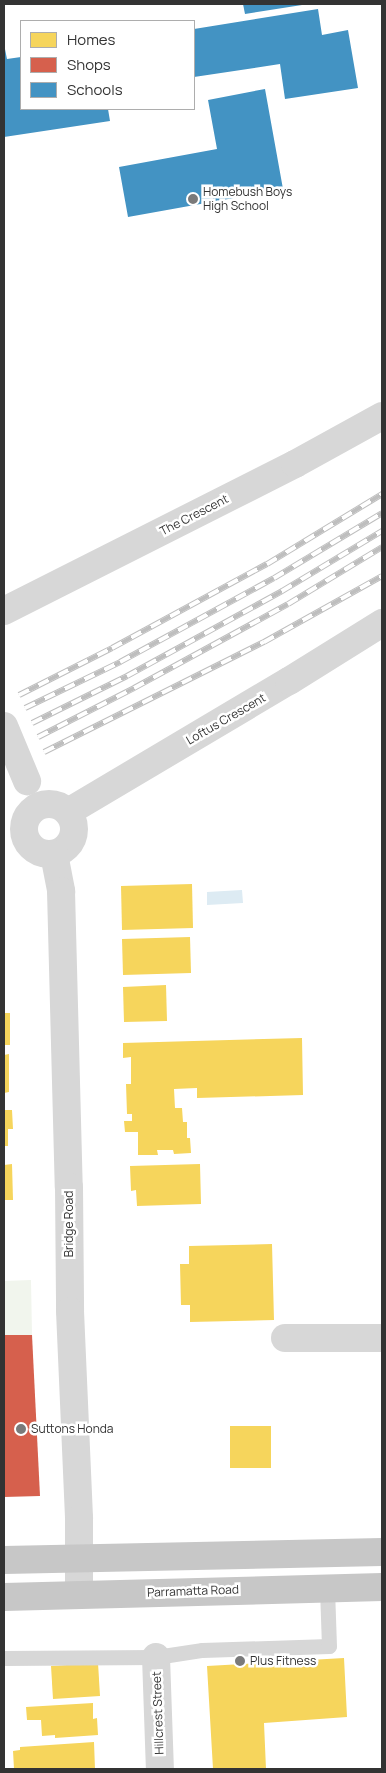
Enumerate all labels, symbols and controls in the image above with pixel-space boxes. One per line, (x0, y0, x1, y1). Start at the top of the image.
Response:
legend (20, 20, 195, 110)
text: Homes (67, 29, 115, 50)
text: Shops (67, 54, 111, 75)
text: Schools (67, 79, 123, 100)
place label: Homebush Boys High School (203, 185, 292, 213)
marker: Homebush Boys High School (187, 193, 199, 205)
street label: The Crescent (157, 492, 231, 538)
street label: Loftus Crescent (184, 690, 268, 748)
street label: Bridge Road (62, 1191, 76, 1257)
place label: Suttons Honda (31, 1422, 114, 1436)
marker: Suttons Honda (15, 1423, 27, 1435)
street label: Parramatta Road (147, 1582, 239, 1600)
place label: Plus Fitness (250, 1654, 316, 1668)
marker: Plus Fitness (234, 1655, 246, 1667)
street label: Hillcrest Street (149, 1671, 167, 1755)

